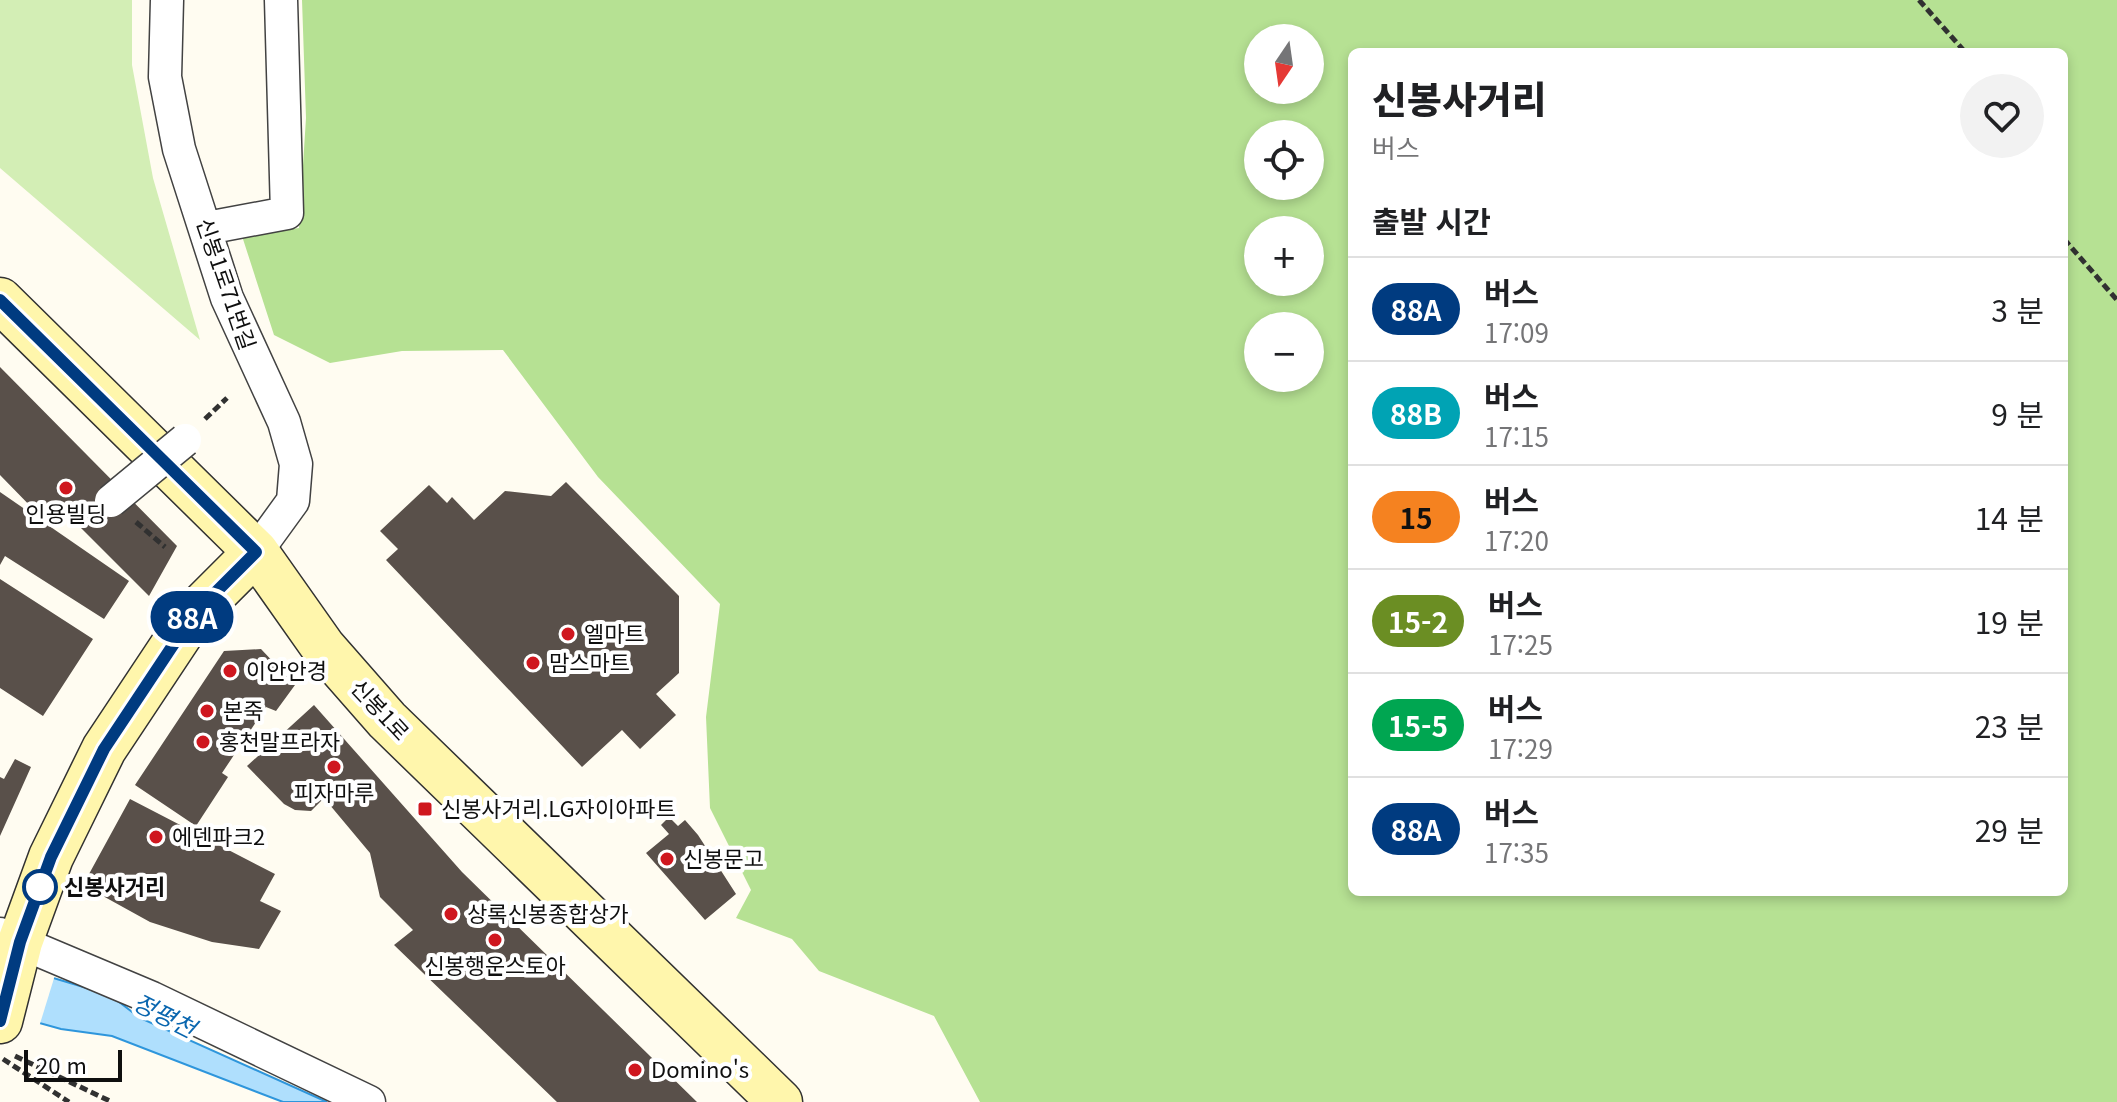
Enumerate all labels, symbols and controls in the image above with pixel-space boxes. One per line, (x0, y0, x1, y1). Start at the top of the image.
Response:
north arrow (1244, 24, 1324, 104)
map controls (1244, 24, 1324, 392)
text: 신봉사거리 (1372, 70, 1547, 125)
button: heart (1960, 74, 2044, 158)
button: locate (1244, 120, 1324, 200)
text: 버스 (1372, 128, 1420, 165)
text: 출발 시간 (1372, 198, 1491, 242)
street label: 신봉1로71번길 (190, 213, 265, 354)
button: + (1244, 216, 1324, 296)
text: 버스 (1484, 269, 1539, 313)
text: 3 분 (1991, 287, 2044, 331)
text: 88A (1391, 289, 1442, 329)
button: − (1244, 312, 1324, 392)
text: 17:09 (1484, 313, 1549, 350)
text: 버스 (1484, 373, 1539, 417)
text: 9 분 (1991, 391, 2044, 435)
text: 88B (1390, 393, 1442, 433)
text: 17:15 (1484, 417, 1549, 454)
text: 버스 (1484, 477, 1539, 521)
marker: 인용빌딩 (57, 479, 75, 497)
text: 14 분 (1975, 495, 2044, 539)
place label: 인용빌딩 (26, 496, 106, 528)
text: 15 (1399, 497, 1433, 537)
text: 17:20 (1484, 521, 1549, 558)
text: 버스 (1488, 581, 1543, 625)
line badge: 88A (146, 591, 238, 643)
text: 88A (167, 597, 218, 637)
text: 19 분 (1975, 599, 2044, 643)
text: 15-2 (1388, 601, 1448, 641)
place label: 엘마트 (584, 616, 645, 648)
marker: 엘마트 (559, 625, 577, 643)
text: 17:25 (1488, 625, 1553, 662)
place label: 맘스마트 (549, 645, 630, 677)
place label: 이안안경 (246, 653, 327, 685)
marker: 맘스마트 (524, 654, 542, 672)
marker: 이안안경 (221, 662, 239, 680)
street label: 신봉1로 (345, 671, 418, 746)
text: 버스 (1488, 685, 1543, 729)
place label: 본죽 (223, 693, 263, 725)
marker: 본죽 (198, 702, 216, 720)
text: 23 분 (1975, 703, 2044, 747)
text: 15-5 (1388, 705, 1448, 745)
place label: 홍천말프라자 (219, 724, 340, 756)
text: 17:29 (1488, 729, 1553, 766)
marker: 홍천말프라자 (194, 733, 212, 751)
marker: 피자마루 (325, 758, 343, 776)
place label: 피자마루 (294, 775, 374, 807)
text: 버스 (1484, 789, 1539, 833)
place label: 신봉사거리.LG자이아파트 (441, 791, 676, 823)
marker: 신봉사거리.LG자이아파트 (416, 800, 434, 818)
text: 29 분 (1975, 807, 2044, 851)
text: 88A (1391, 809, 1442, 849)
place label: 에덴파크2 (172, 819, 265, 851)
marker: 에덴파크2 (147, 828, 165, 846)
text: 17:35 (1484, 833, 1549, 870)
place label: 신봉문고 (683, 841, 764, 873)
marker: 신봉문고 (658, 850, 676, 868)
place label: 신봉사거리 (64, 869, 165, 901)
marker: 신봉사거리 (23, 870, 57, 904)
place label: 상록신봉종합상가 (467, 896, 629, 928)
marker: 상록신봉종합상가 (442, 905, 460, 923)
marker: 신봉행운스토아 (486, 931, 504, 949)
place label: 신봉행운스토아 (424, 948, 566, 980)
water label: 정평천 (128, 983, 205, 1046)
scale bar (24, 1046, 122, 1082)
text: 20 m (36, 1048, 87, 1080)
place label: Domino's (651, 1052, 749, 1084)
marker: Domino's (626, 1061, 644, 1079)

